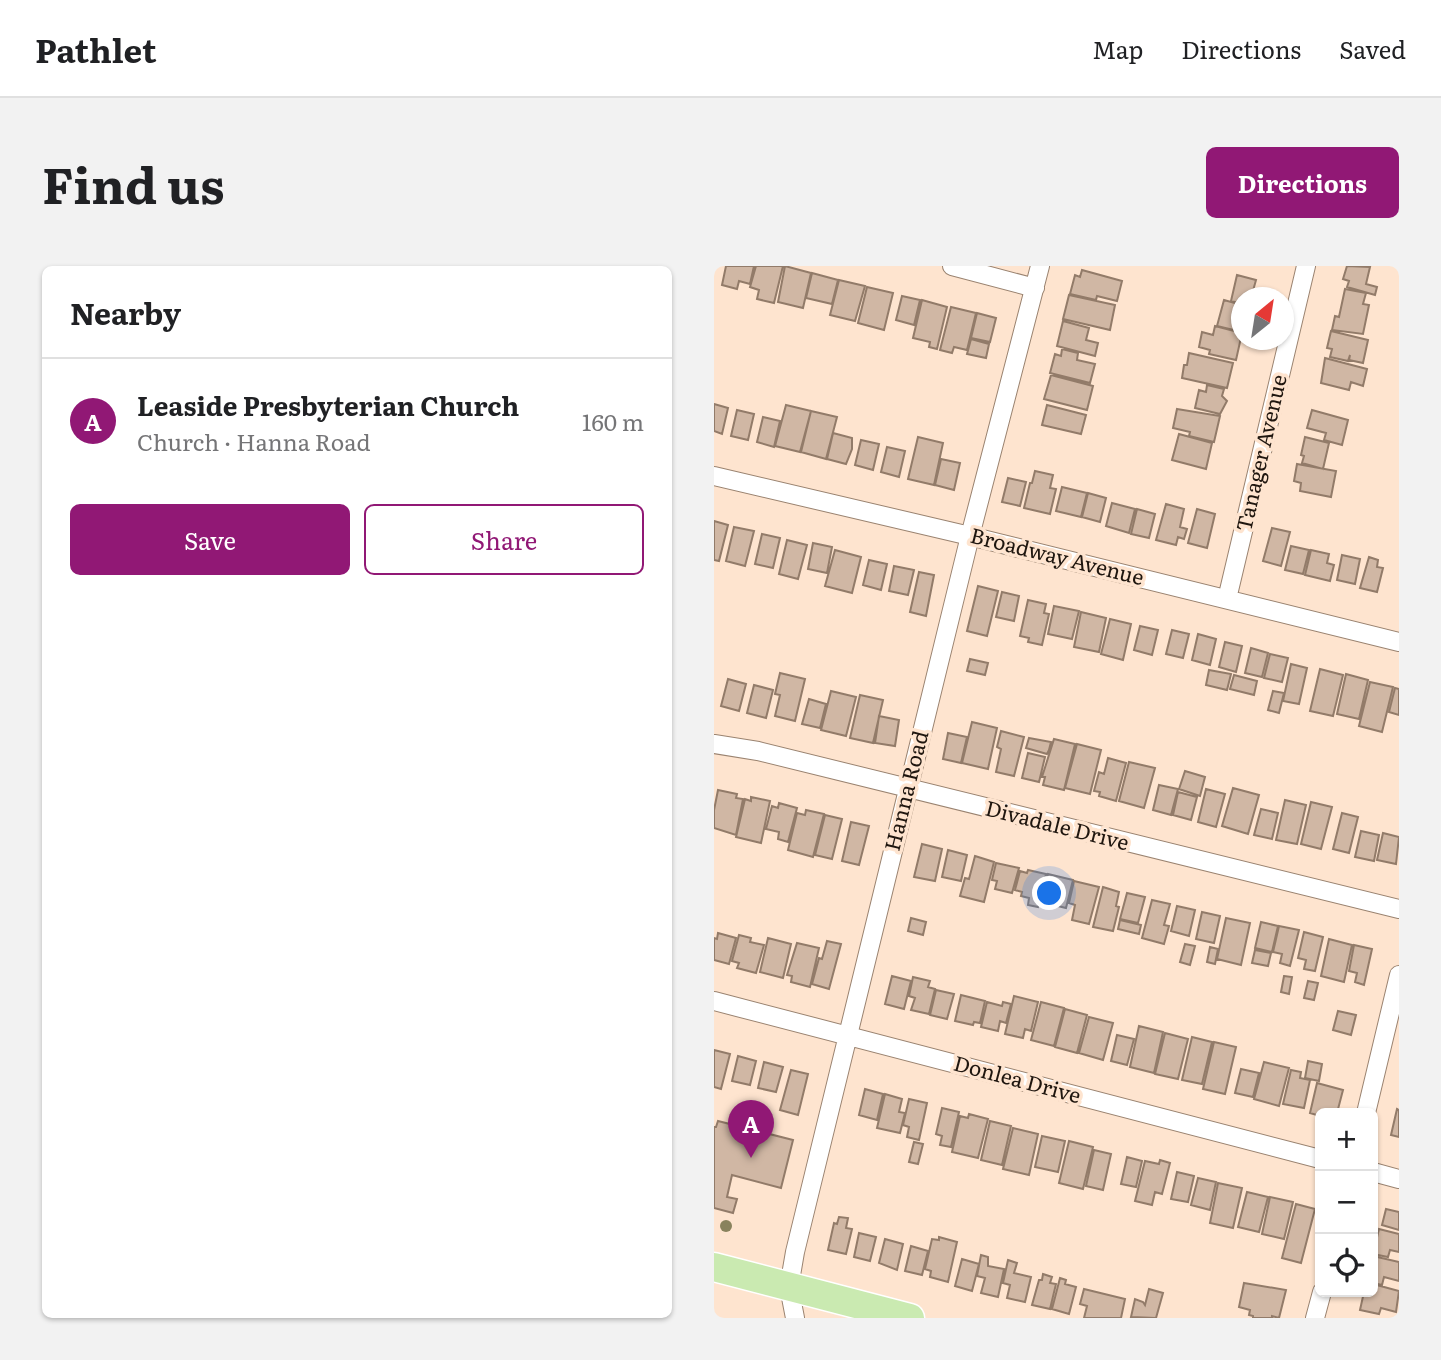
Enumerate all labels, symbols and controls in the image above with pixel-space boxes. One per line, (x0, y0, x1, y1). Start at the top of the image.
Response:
text: Pathlet (35, 24, 156, 73)
text: Map (1092, 31, 1143, 66)
text: Directions (1181, 31, 1301, 66)
text: Saved (1339, 31, 1406, 66)
text: Find us (42, 146, 225, 219)
button: Directions (1206, 147, 1399, 218)
north arrow (1231, 287, 1294, 350)
text: Nearby (70, 290, 181, 334)
street label: Tanager Avenue (1226, 371, 1293, 534)
text: Leaside Presbyterian Church (137, 385, 519, 424)
text: A (84, 404, 102, 438)
text: 160 m (582, 404, 644, 438)
text: Church · Hanna Road (137, 424, 371, 458)
button: Save (70, 504, 350, 575)
button: Share (364, 504, 644, 575)
street label: Broadway Avenue (968, 518, 1148, 591)
street label: Hanna Road (875, 727, 935, 854)
street label: Divadale Drive (983, 791, 1133, 856)
your location (1032, 876, 1066, 910)
street label: Donlea Drive (951, 1046, 1085, 1109)
pin: A (728, 1100, 774, 1158)
map controls (1315, 1108, 1378, 1297)
button: + (1315, 1108, 1378, 1171)
button: − (1315, 1171, 1378, 1234)
button: locate (1315, 1234, 1378, 1297)

